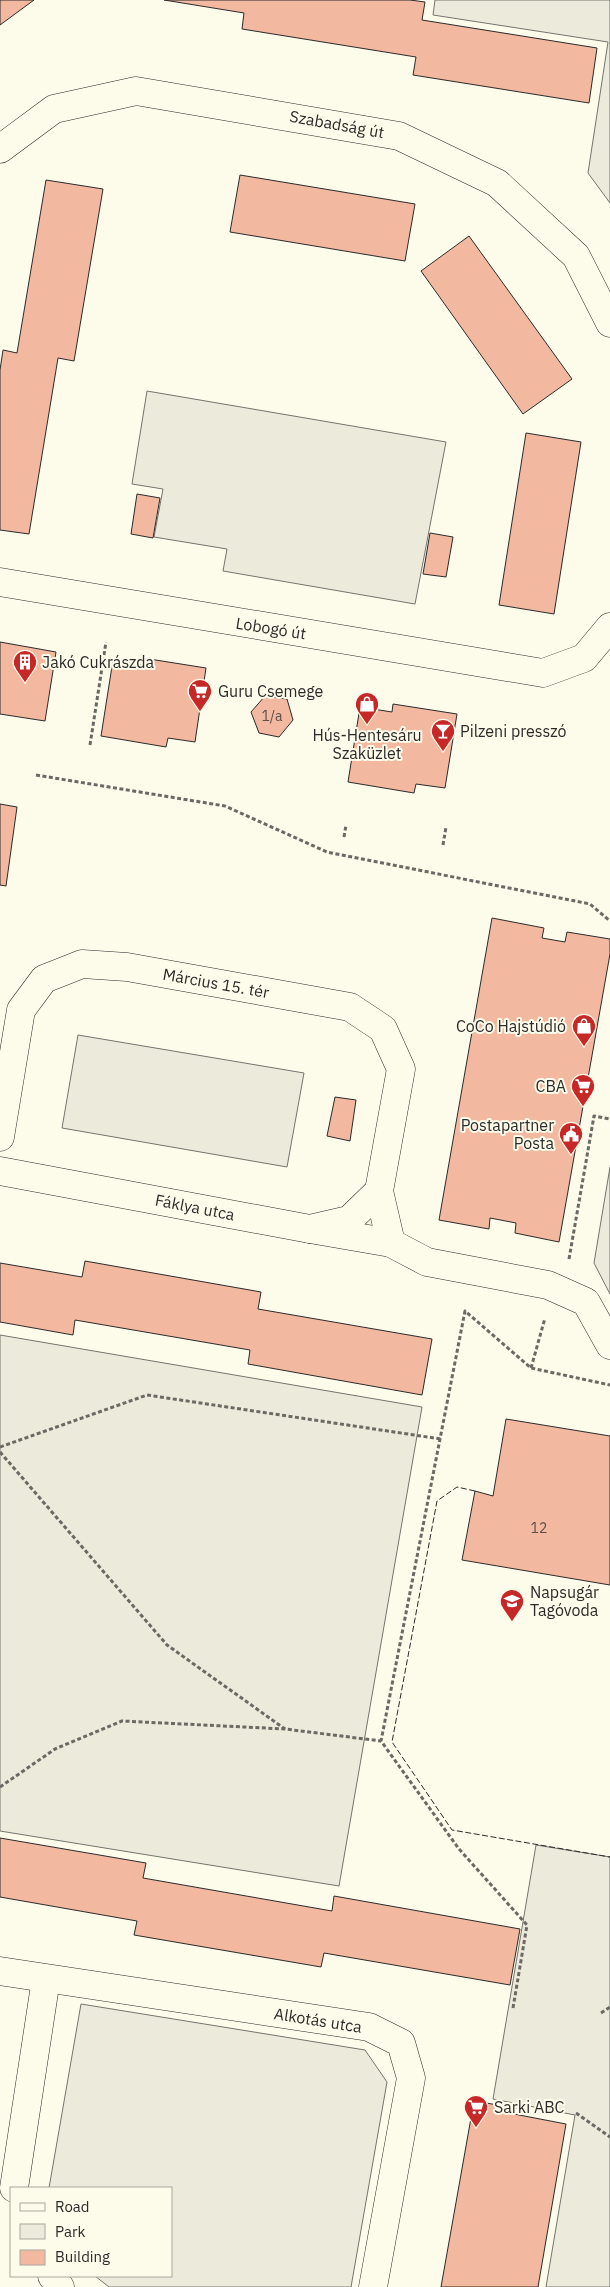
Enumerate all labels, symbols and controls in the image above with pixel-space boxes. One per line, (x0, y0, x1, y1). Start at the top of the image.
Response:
street label: Szabadság út (288, 106, 386, 142)
street label: Lobogó út (234, 613, 308, 643)
building icon: Jakó Cukrászda (12, 649, 38, 683)
place label: Jakó Cukrászda (42, 652, 155, 672)
supermarket icon: Guru Csemege (187, 678, 213, 712)
place label: Guru Csemege (218, 681, 324, 701)
shop icon: Hús-Hentesáru Szaküzlet (354, 691, 380, 725)
house number: 1/a (261, 707, 283, 725)
bar icon: Pilzeni presszó (430, 718, 456, 752)
place label: Pilzeni presszó (460, 721, 566, 741)
place label: Hús-Hentesáru Szaküzlet (312, 725, 422, 763)
street label: Március 15. tér (161, 964, 271, 1002)
shop icon: CoCo Hajstúdió (571, 1013, 597, 1047)
place label: CoCo Hajstúdió (456, 1016, 566, 1036)
supermarket icon: CBA (570, 1073, 596, 1107)
place label: CBA (536, 1076, 566, 1096)
place label: Postapartner Posta (461, 1115, 554, 1153)
public building icon: Postapartner Posta (558, 1121, 584, 1155)
street label: Fáklya utca (153, 1189, 237, 1225)
house number: 12 (531, 1519, 547, 1537)
place label: Napsugár Tagóvoda (530, 1582, 599, 1620)
school or university icon: Napsugár Tagóvoda (499, 1588, 525, 1622)
street label: Alkotás utca (273, 2003, 364, 2037)
supermarket icon: Sarki ABC (463, 2094, 489, 2128)
place label: Sarki ABC (494, 2097, 565, 2117)
legend (10, 2187, 172, 2277)
text: Road (55, 2197, 90, 2216)
text: Park (55, 2222, 85, 2241)
text: Building (55, 2247, 110, 2266)

